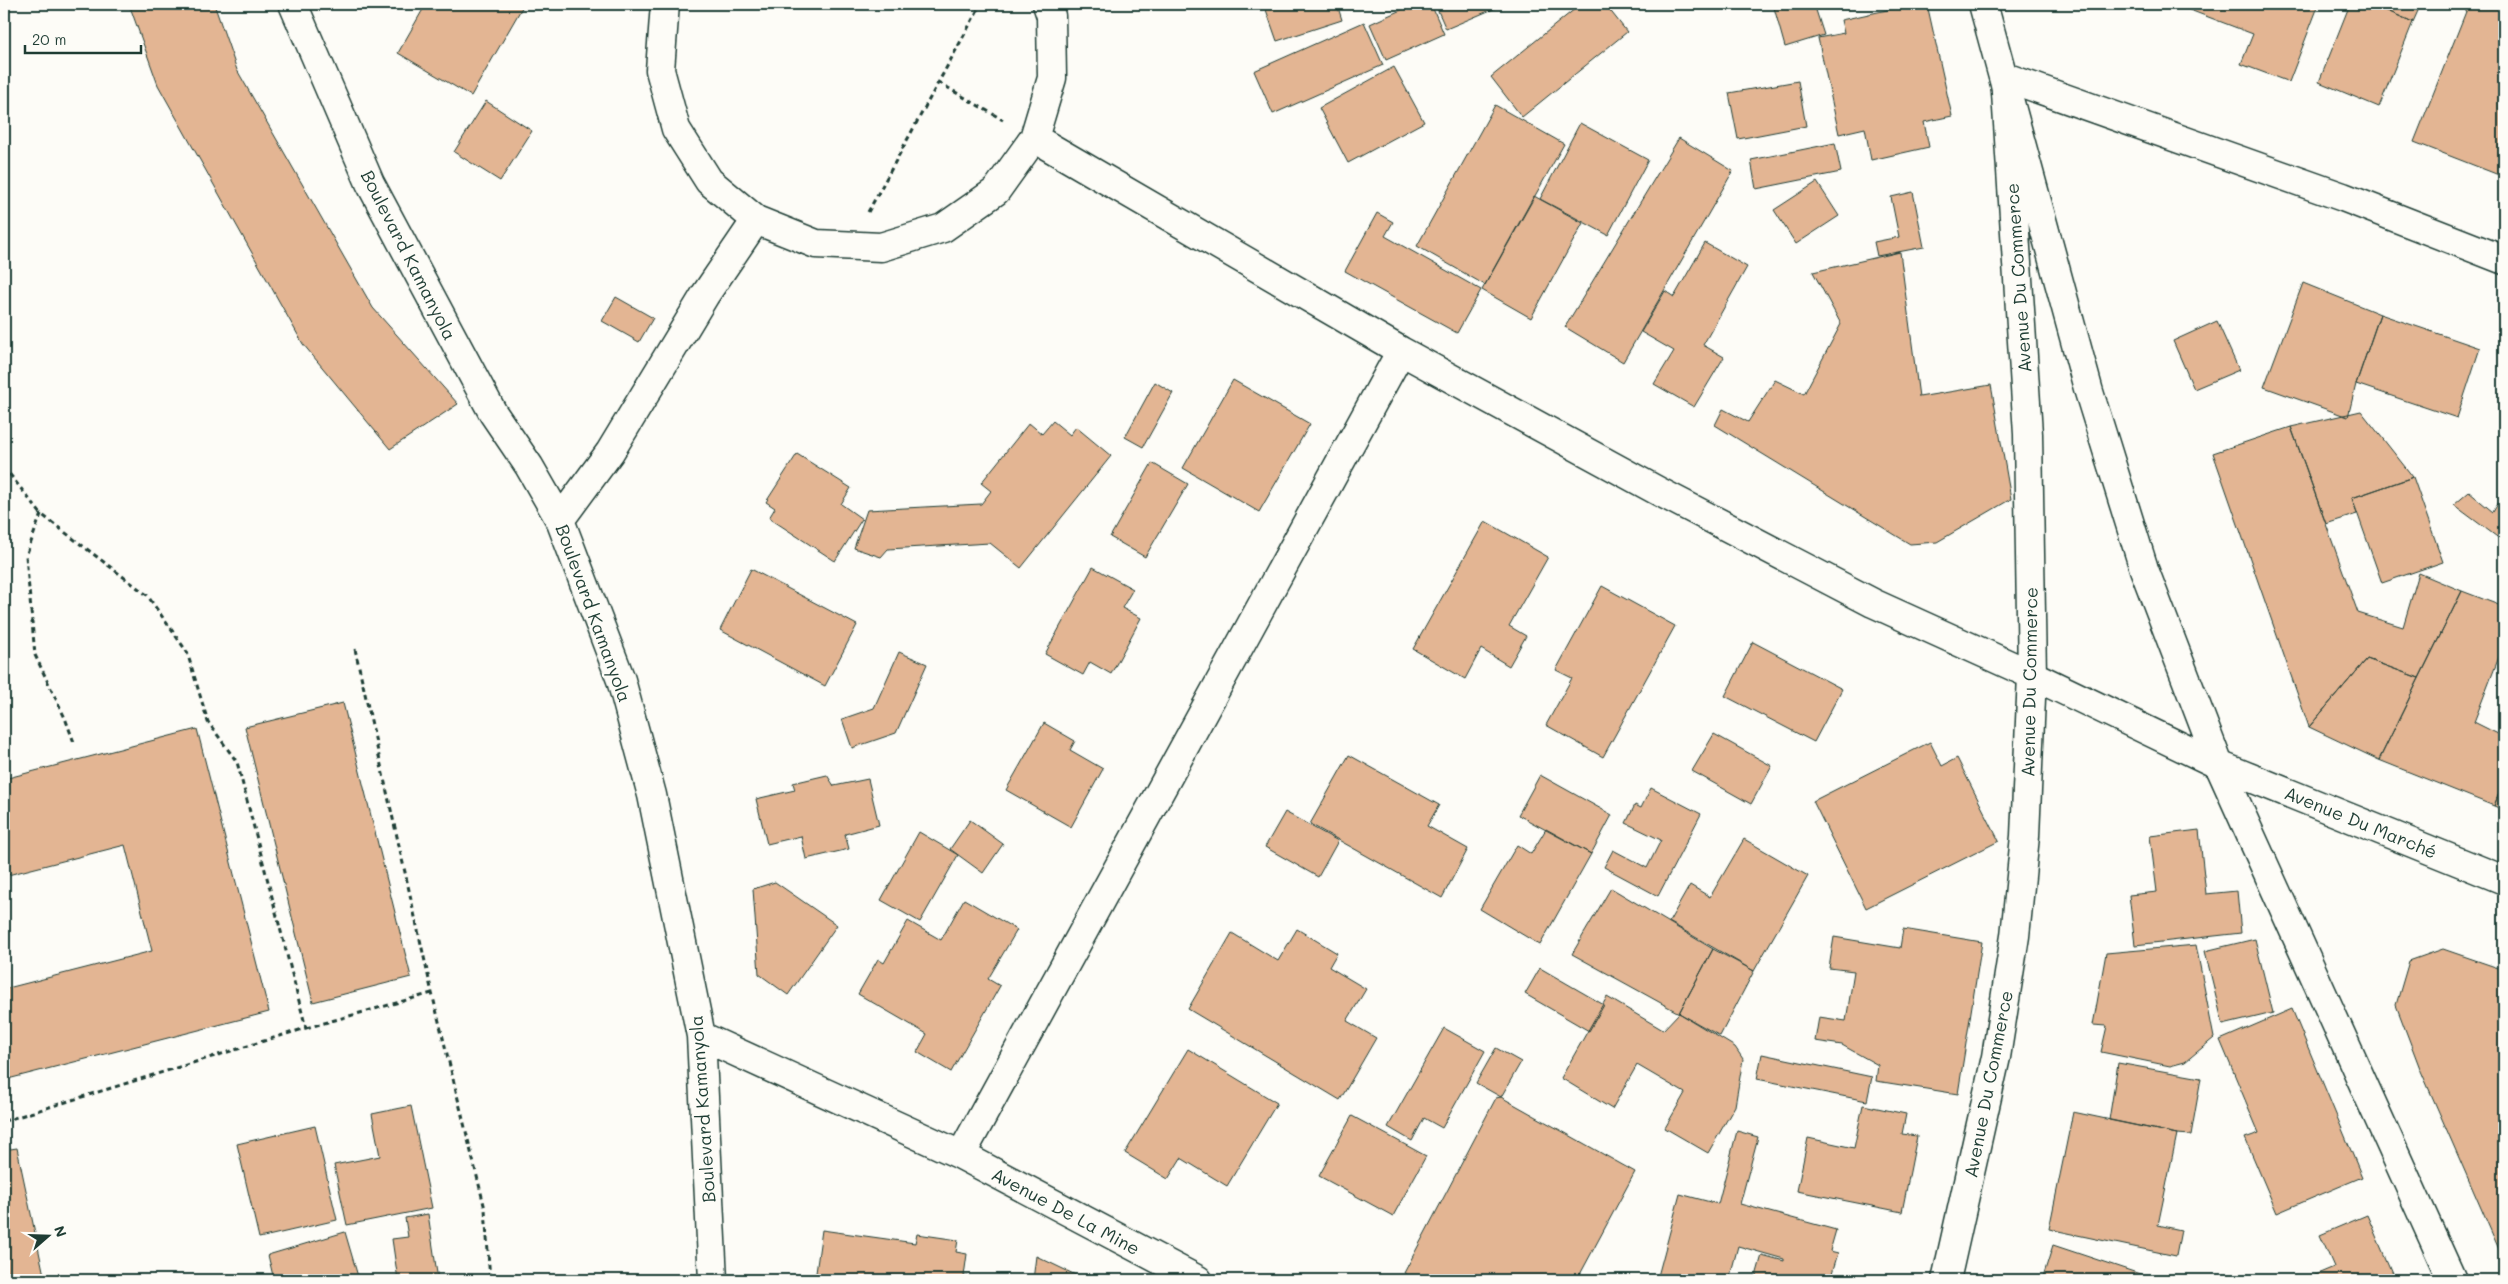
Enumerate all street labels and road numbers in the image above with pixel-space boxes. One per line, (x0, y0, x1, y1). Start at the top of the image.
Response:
street label: Boulevard Kamanyola (356, 166, 462, 344)
street label: Avenue Du Commerce (1999, 182, 2037, 374)
street label: Boulevard Kamanyola (551, 521, 637, 705)
street label: Avenue Du Commerce (2015, 587, 2043, 777)
street label: Avenue Du Marché (2281, 780, 2441, 864)
street label: Avenue Du Commerce (1958, 988, 2018, 1180)
street label: Boulevard Kamanyola (683, 1015, 721, 1203)
street label: Avenue De La Mine (988, 1162, 1144, 1260)

